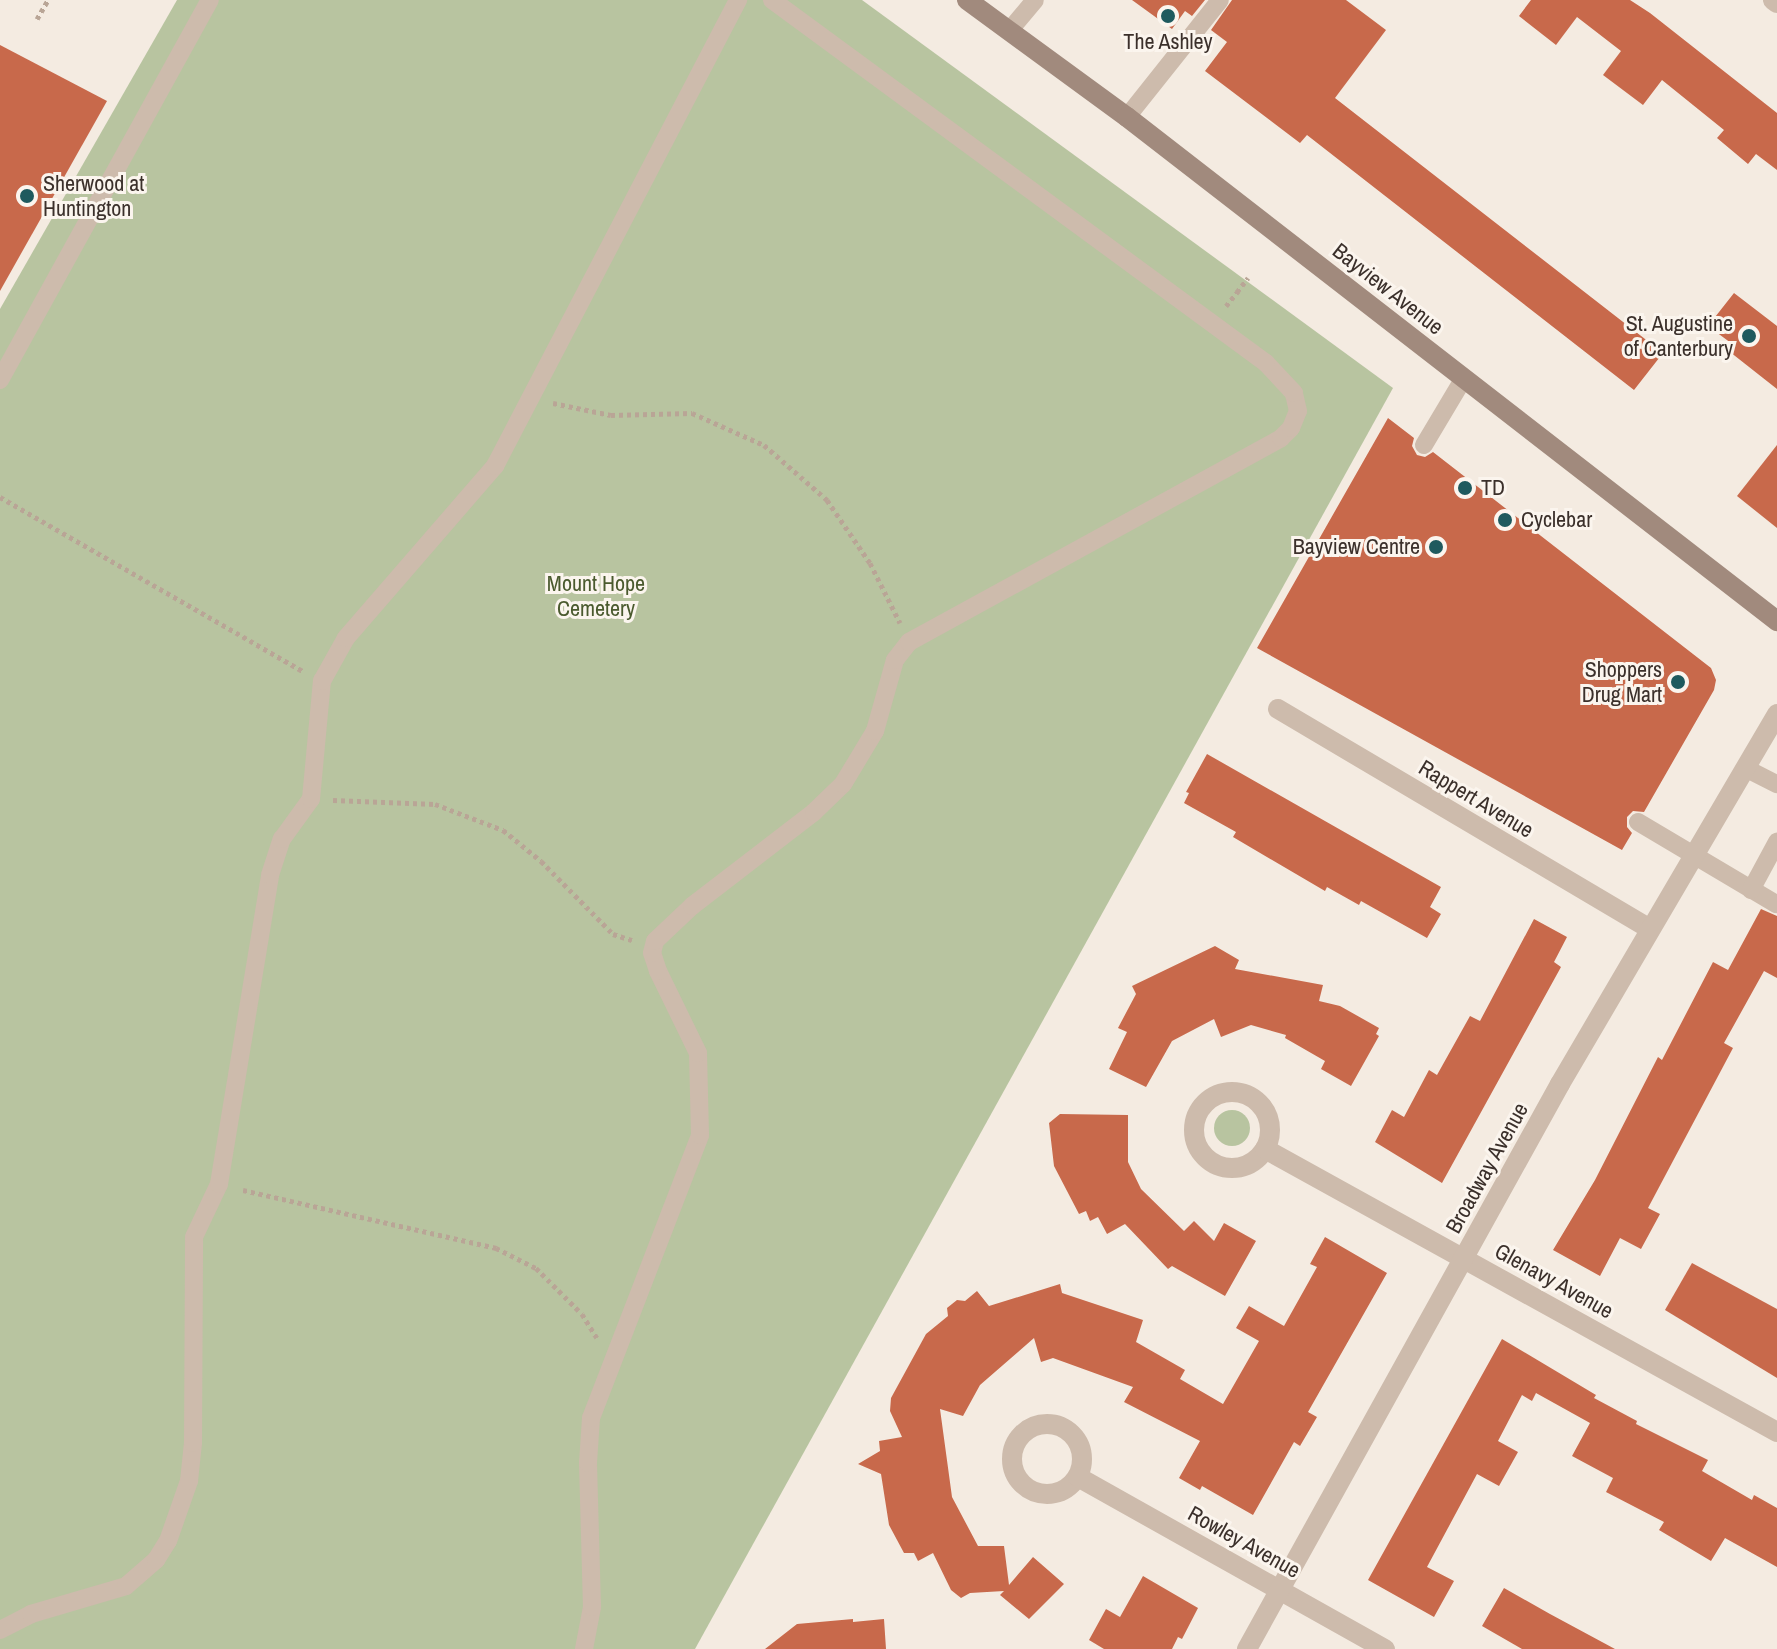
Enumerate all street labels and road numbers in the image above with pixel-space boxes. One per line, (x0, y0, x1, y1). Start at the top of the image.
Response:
street label: Bayview Avenue (1327, 237, 1449, 341)
street label: Rappert Avenue (1413, 754, 1539, 844)
street label: Broadway Avenue (1440, 1098, 1534, 1238)
street label: Glenavy Avenue (1490, 1237, 1618, 1325)
street label: Rowley Avenue (1183, 1500, 1305, 1584)

